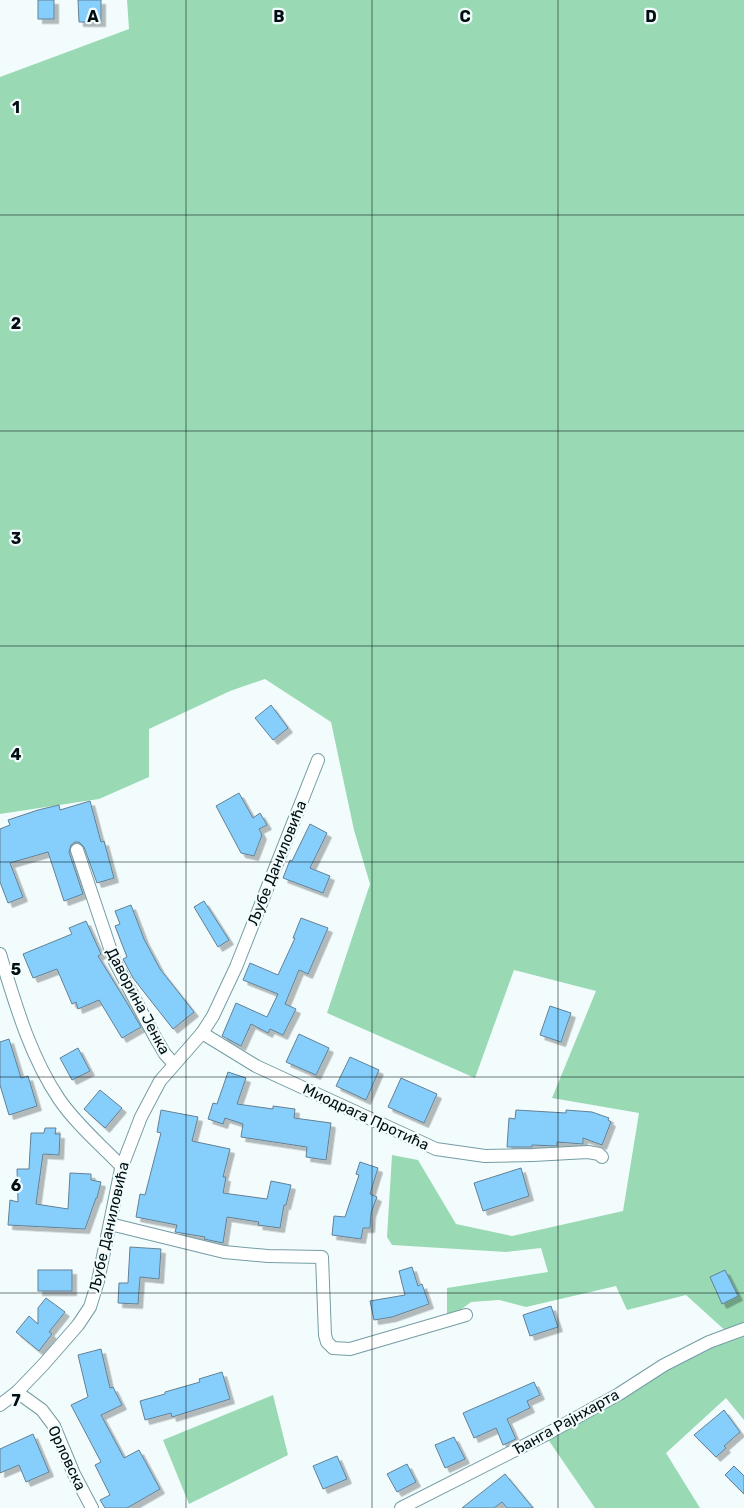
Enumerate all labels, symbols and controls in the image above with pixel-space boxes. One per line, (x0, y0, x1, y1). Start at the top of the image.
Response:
text: A (87, 7, 99, 26)
text: B (273, 7, 285, 26)
text: C (459, 7, 471, 26)
text: D (645, 7, 657, 26)
text: 1 (12, 98, 20, 117)
text: 2 (11, 314, 21, 333)
text: 3 (11, 529, 21, 548)
text: 4 (11, 745, 22, 764)
street label: Љубе Даниловића (244, 798, 310, 928)
street label: Даворина Јенка (102, 944, 174, 1058)
text: 5 (11, 960, 21, 979)
street label: Миодрага Протића (300, 1080, 432, 1154)
street label: Љубе Даниловића (85, 1160, 133, 1294)
text: 6 (11, 1176, 21, 1195)
street label: Ђанга Рајнхарта (510, 1385, 622, 1459)
text: 7 (11, 1391, 21, 1410)
street label: Орловска (44, 1423, 90, 1493)

